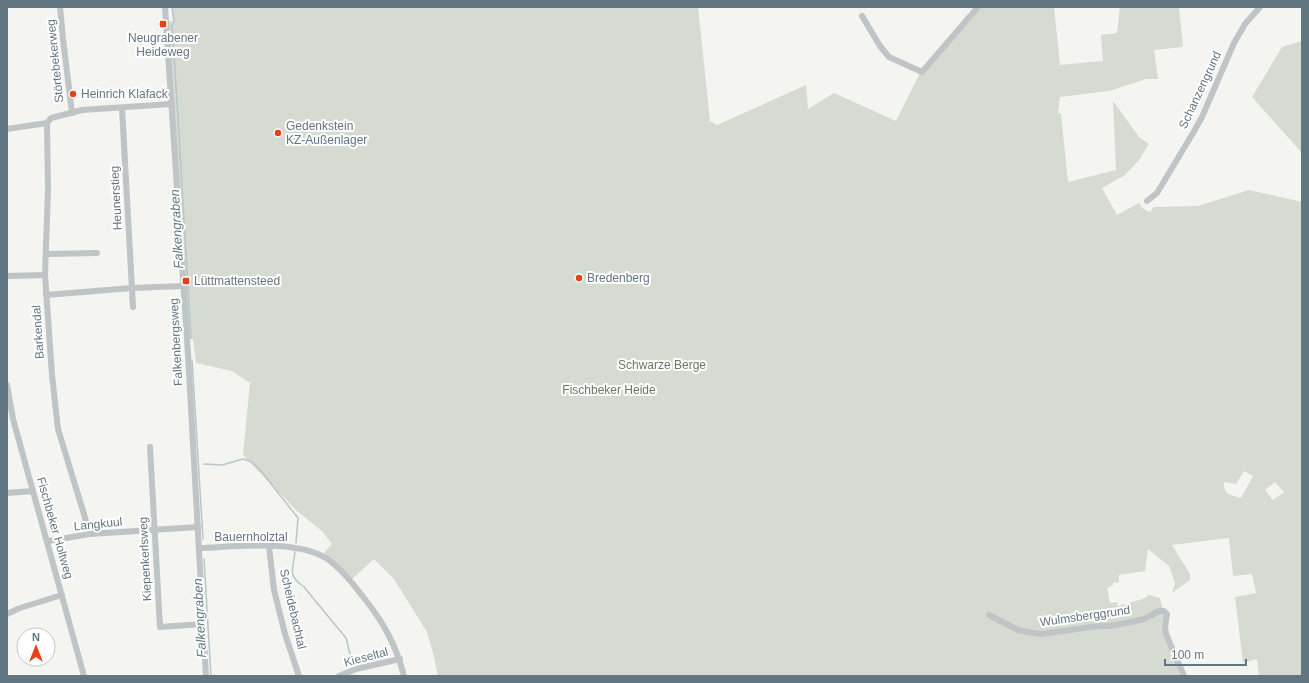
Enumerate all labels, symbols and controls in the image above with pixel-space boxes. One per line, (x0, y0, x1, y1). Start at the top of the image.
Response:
street label: Störtebekerweg (44, 18, 66, 104)
marker: Neugrabener Heideweg (158, 19, 168, 29)
place label: Neugrabener Heideweg (128, 31, 198, 59)
street label: Schanzengrund (1176, 49, 1224, 131)
place label: Heinrich Klafack (81, 87, 169, 101)
marker: Heinrich Klafack (68, 89, 78, 99)
place label: Gedenkstein KZ-Außenlager (286, 119, 367, 147)
marker: Gedenkstein KZ-Außenlager (273, 128, 283, 138)
street label: Heunerstieg (107, 165, 125, 231)
water label: Falkengraben (167, 189, 186, 269)
place label: Bredenberg (587, 271, 650, 285)
marker: Bredenberg (574, 273, 584, 283)
place label: Lüttmattensteed (194, 274, 280, 288)
marker: Lüttmattensteed (181, 276, 191, 286)
street label: Falkenbergsweg (167, 298, 185, 386)
street label: Barkendal (29, 305, 47, 359)
park label: Schwarze Berge (618, 358, 706, 372)
park label: Fischbeker Heide (562, 383, 656, 397)
street label: Fischbeker Holtweg (34, 475, 76, 581)
street label: Langkuul (73, 514, 123, 534)
street label: Kiepenkerlsweg (136, 516, 154, 602)
street label: Bauernholztal (214, 530, 288, 544)
street label: Scheidebachtal (277, 567, 309, 651)
water label: Falkengraben (190, 578, 209, 658)
street label: Wulmsberggrund (1039, 603, 1131, 629)
north arrow (16, 627, 56, 667)
text: N (32, 631, 40, 643)
scale bar (1165, 641, 1246, 667)
street label: Kieseltal (342, 644, 390, 670)
text: 100 m (1171, 648, 1204, 662)

